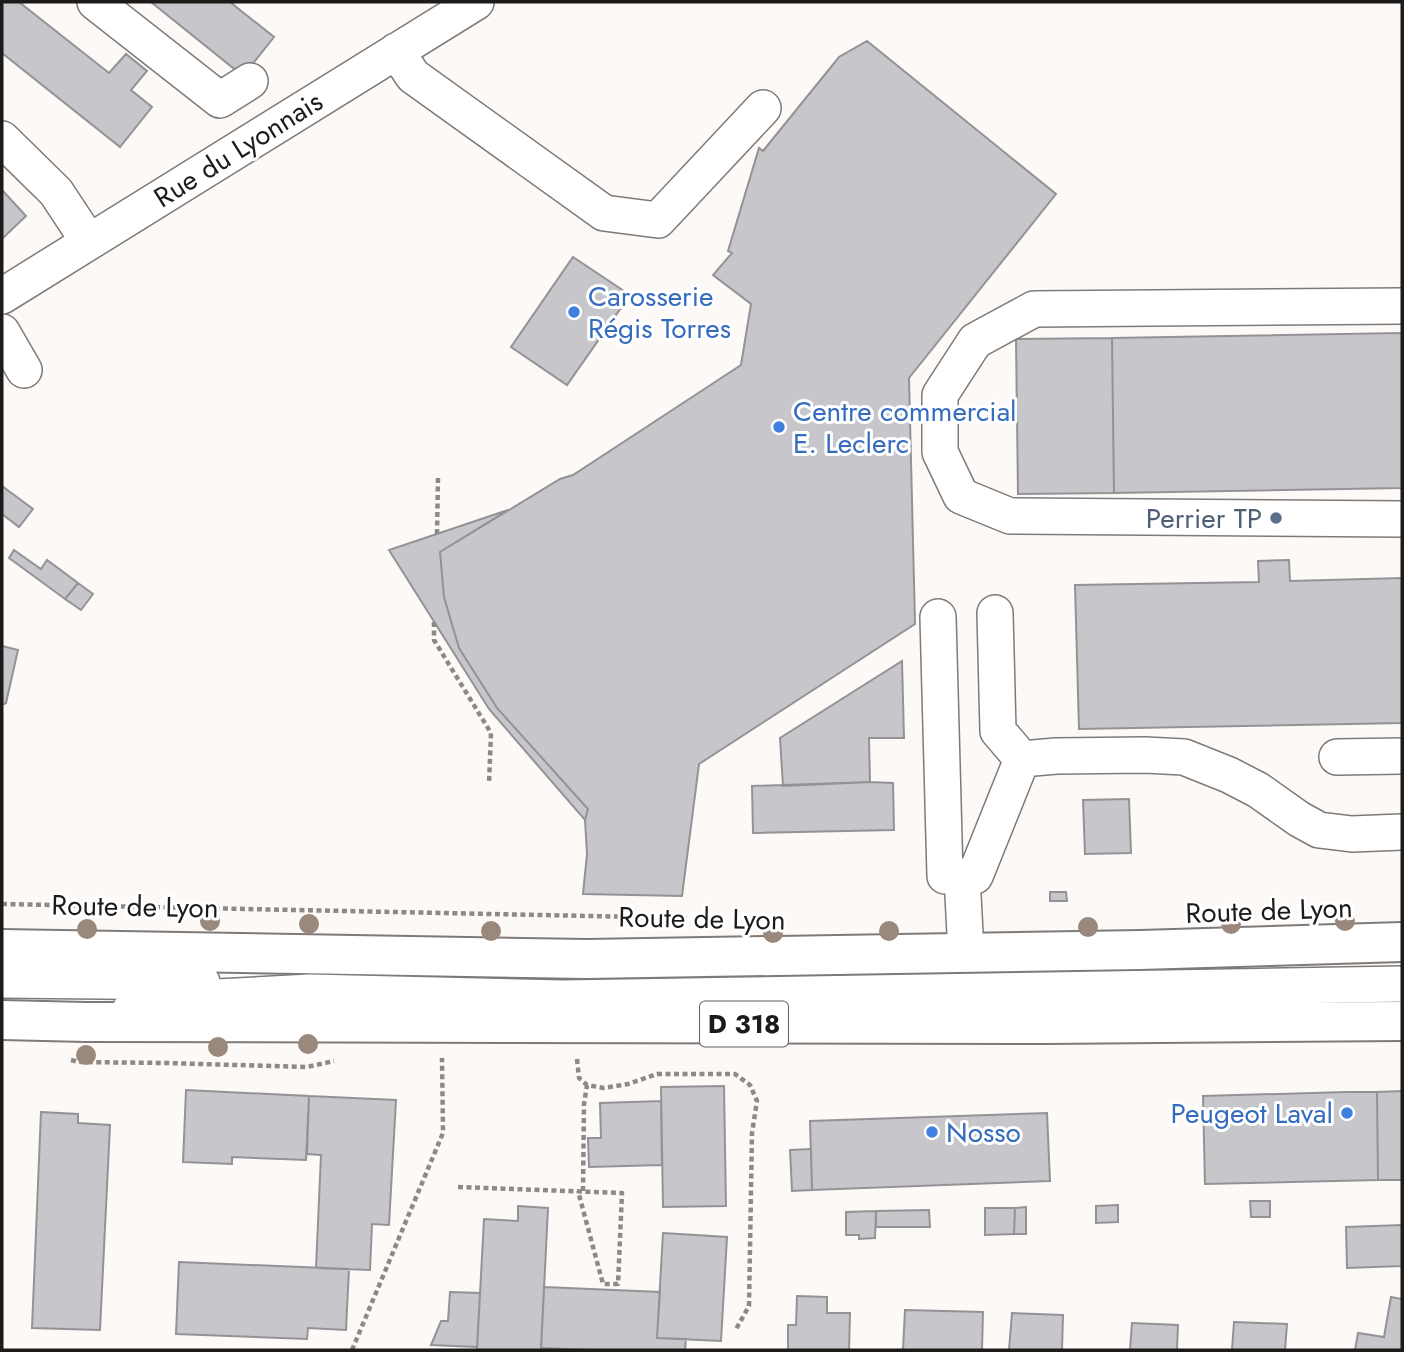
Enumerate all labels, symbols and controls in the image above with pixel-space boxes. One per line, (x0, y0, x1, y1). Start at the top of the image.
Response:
street label: Rue du Lyonnais (146, 81, 331, 218)
place label: Carosserie Régis Torres (588, 276, 731, 349)
marker: Carosserie Régis Torres (566, 304, 582, 320)
place label: Centre commercial E. Leclerc (793, 391, 1017, 464)
marker: Centre commercial E. Leclerc (771, 419, 787, 435)
place label: Perrier TP (1146, 498, 1262, 539)
marker: Perrier TP (1268, 510, 1284, 526)
street label: Route de Lyon (51, 885, 219, 928)
street label: Route de Lyon (1185, 887, 1353, 934)
street label: Route de Lyon (618, 897, 786, 940)
road number: D 318 (700, 1001, 788, 1046)
place label: Peugeot Laval (1170, 1093, 1333, 1134)
marker: Peugeot Laval (1339, 1105, 1355, 1121)
place label: Nosso (946, 1112, 1021, 1153)
marker: Nosso (924, 1124, 940, 1140)

